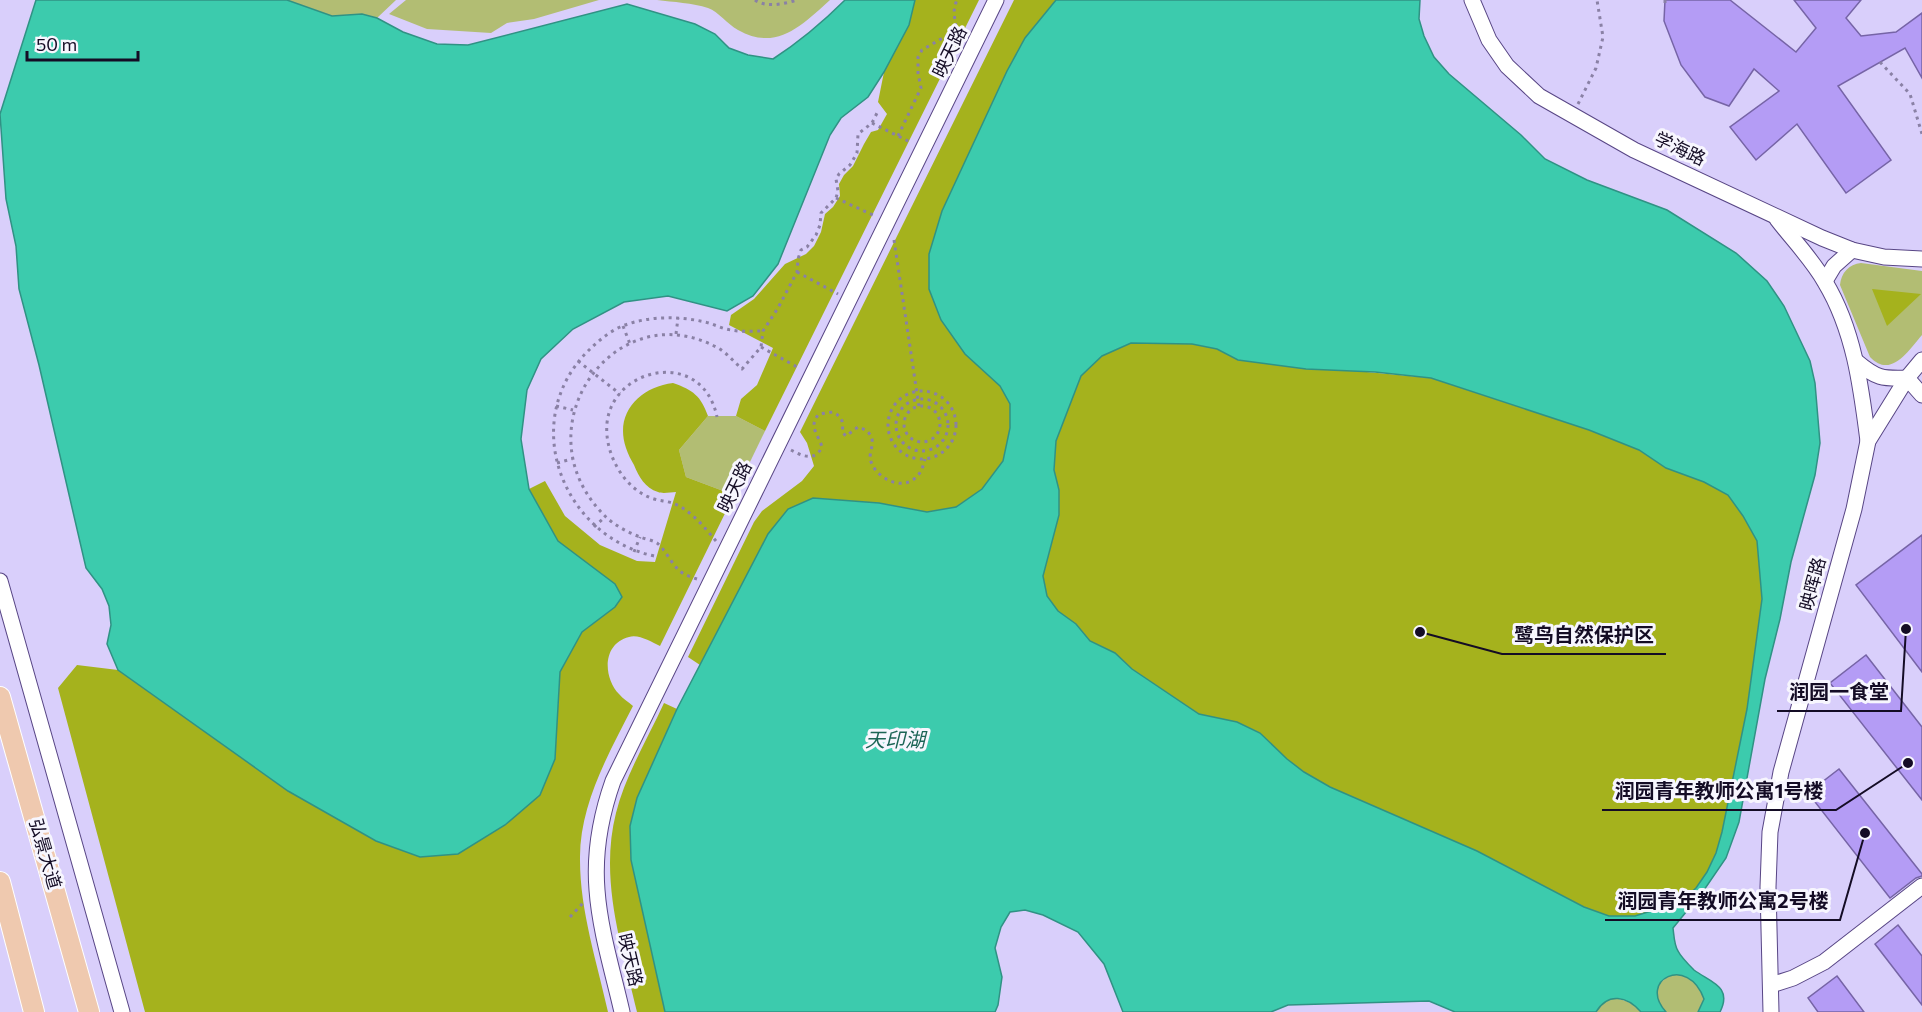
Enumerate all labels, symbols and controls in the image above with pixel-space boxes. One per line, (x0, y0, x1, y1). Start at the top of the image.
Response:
street label: 映天路 (927, 22, 971, 81)
scale bar (27, 24, 138, 62)
text: 50 m (36, 33, 77, 55)
street label: 学海路 (1651, 127, 1710, 169)
street label: 映天路 (712, 457, 756, 516)
street label: 映晖路 (1794, 555, 1830, 613)
callout: 鹭鸟自然保护区 (1502, 616, 1666, 654)
text: 鹭鸟自然保护区 (1514, 622, 1654, 646)
callout: 润园一食堂 (1777, 673, 1901, 711)
text: 润园一食堂 (1789, 679, 1889, 703)
water label: 天印湖 (865, 727, 928, 751)
callout: 润园青年教师公寓1号楼 (1602, 772, 1836, 810)
text: 润园青年教师公寓1号楼 (1614, 778, 1824, 802)
street label: 弘景大道 (25, 816, 66, 891)
callout: 润园青年教师公寓2号楼 (1605, 882, 1840, 920)
text: 润园青年教师公寓2号楼 (1617, 888, 1829, 912)
street label: 映天路 (614, 931, 648, 989)

